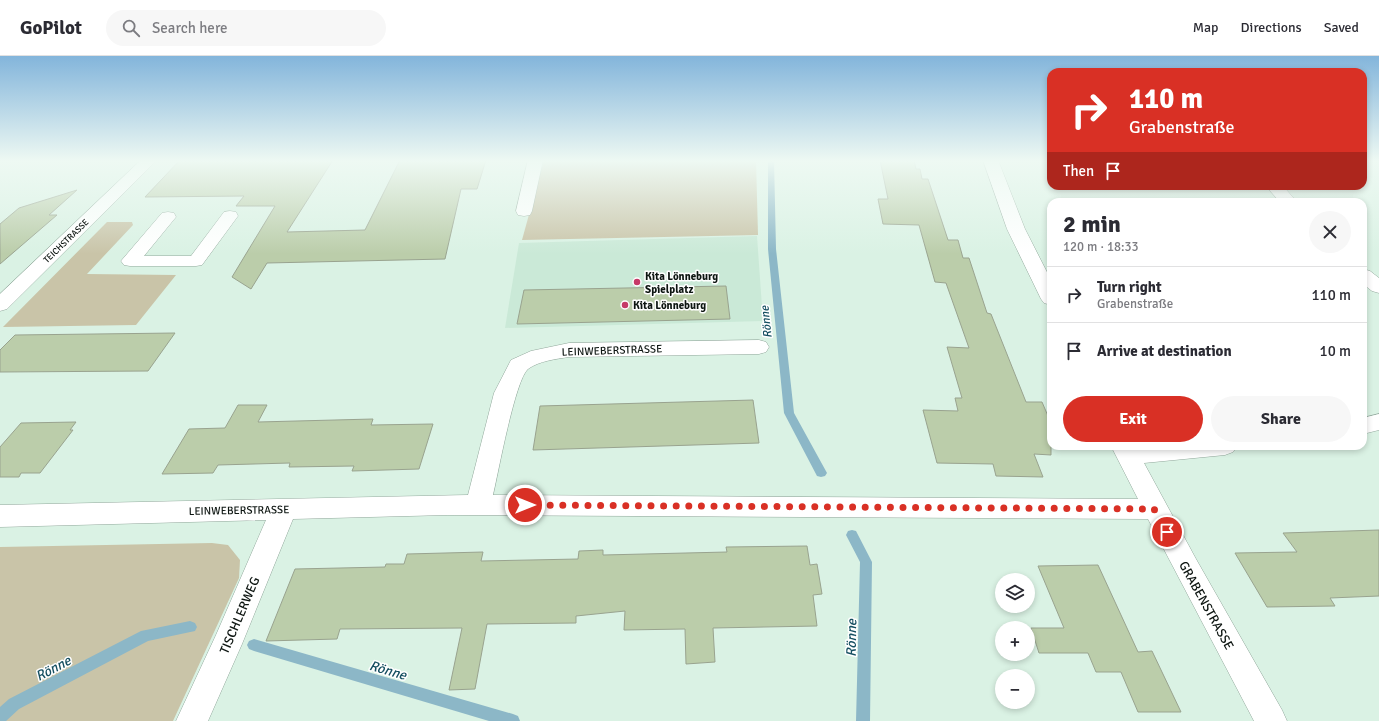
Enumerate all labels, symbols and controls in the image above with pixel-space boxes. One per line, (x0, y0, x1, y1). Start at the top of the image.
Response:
search box (106, 10, 386, 46)
text: GoPilot (20, 16, 82, 40)
icon: search (120, 17, 142, 39)
text: Search here (152, 19, 228, 37)
text: Map (1193, 19, 1219, 36)
text: Directions (1241, 19, 1302, 36)
text: Saved (1324, 19, 1359, 36)
text: 110 m (1129, 82, 1203, 116)
icon: right (1063, 84, 1115, 136)
text: Grabenstraße (1129, 116, 1235, 138)
icon: arrive (1102, 160, 1124, 182)
text: Then (1063, 162, 1094, 180)
text: 2 min (1063, 209, 1121, 239)
button: close (1309, 211, 1351, 253)
street label: TEICHSTRASSE (41, 217, 91, 266)
text: 120 m · 18:33 (1063, 239, 1139, 255)
place label: Kita Lönneburg Spielplatz (645, 270, 718, 296)
marker: Kita Lönneburg Spielplatz (632, 277, 642, 287)
text: Turn right (1097, 278, 1162, 296)
icon: right (1063, 284, 1085, 306)
text: 110 m (1311, 286, 1351, 304)
text: Grabenstraße (1097, 296, 1173, 312)
place label: Kita Lönneburg (633, 299, 706, 312)
marker: Kita Lönneburg (620, 300, 630, 310)
water label: Rönne (757, 304, 776, 339)
icon: arrive (1063, 340, 1085, 362)
street label: LEINWEBERSTRASSE (562, 342, 663, 359)
text: Arrive at destination (1097, 342, 1232, 360)
text: 10 m (1320, 342, 1351, 360)
button: Exit (1063, 396, 1203, 442)
button: Share (1211, 396, 1351, 442)
position arrow (504, 484, 546, 526)
street label: LEINWEBERSTRASSE (189, 503, 289, 518)
pin (1150, 515, 1184, 549)
icon: arrive (1156, 521, 1178, 543)
street label: GRABENSTRASSE (1175, 558, 1237, 653)
map controls (995, 573, 1035, 709)
button: layers (995, 573, 1035, 613)
street label: TISCHLERWEG (216, 574, 263, 656)
water label: Rönne (843, 618, 860, 657)
button: + (995, 621, 1035, 661)
water label: Rönne (33, 652, 75, 685)
water label: Rönne (367, 657, 409, 684)
button: − (995, 669, 1035, 709)

